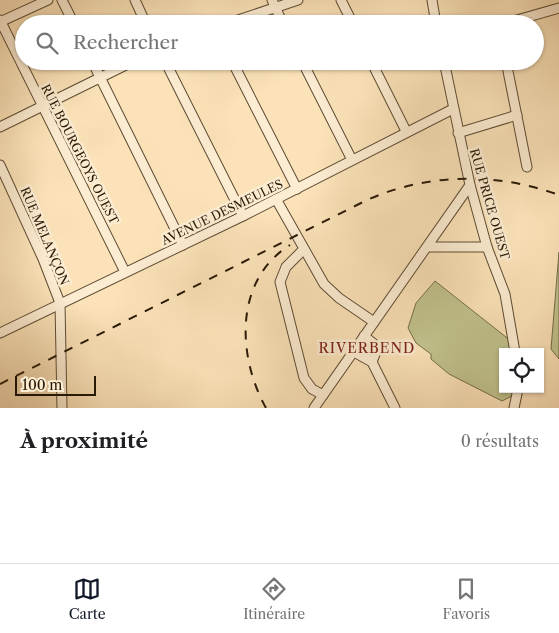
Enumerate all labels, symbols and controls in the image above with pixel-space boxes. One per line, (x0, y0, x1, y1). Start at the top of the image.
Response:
search box (15, 15, 544, 70)
icon: search (33, 29, 61, 57)
text: Rechercher (73, 31, 178, 54)
street label: RUE BOURGEOYS OUEST (38, 81, 122, 227)
street label: RUE PRICE OUEST (467, 147, 513, 261)
street label: AVENUE DESMEULES (158, 176, 285, 248)
street label: RUE MELANÇON (18, 185, 73, 287)
district label: RIVERBEND (319, 339, 415, 357)
map controls (499, 348, 544, 393)
button: locate (499, 348, 544, 393)
scale bar (15, 373, 96, 396)
text: 100 m (22, 376, 62, 394)
text: À proximité (20, 428, 148, 453)
text: 0 résultats (461, 431, 539, 451)
tab: Carte (69, 575, 106, 623)
tab: Itinéraire (243, 575, 305, 623)
tab: Favoris (443, 575, 490, 623)

